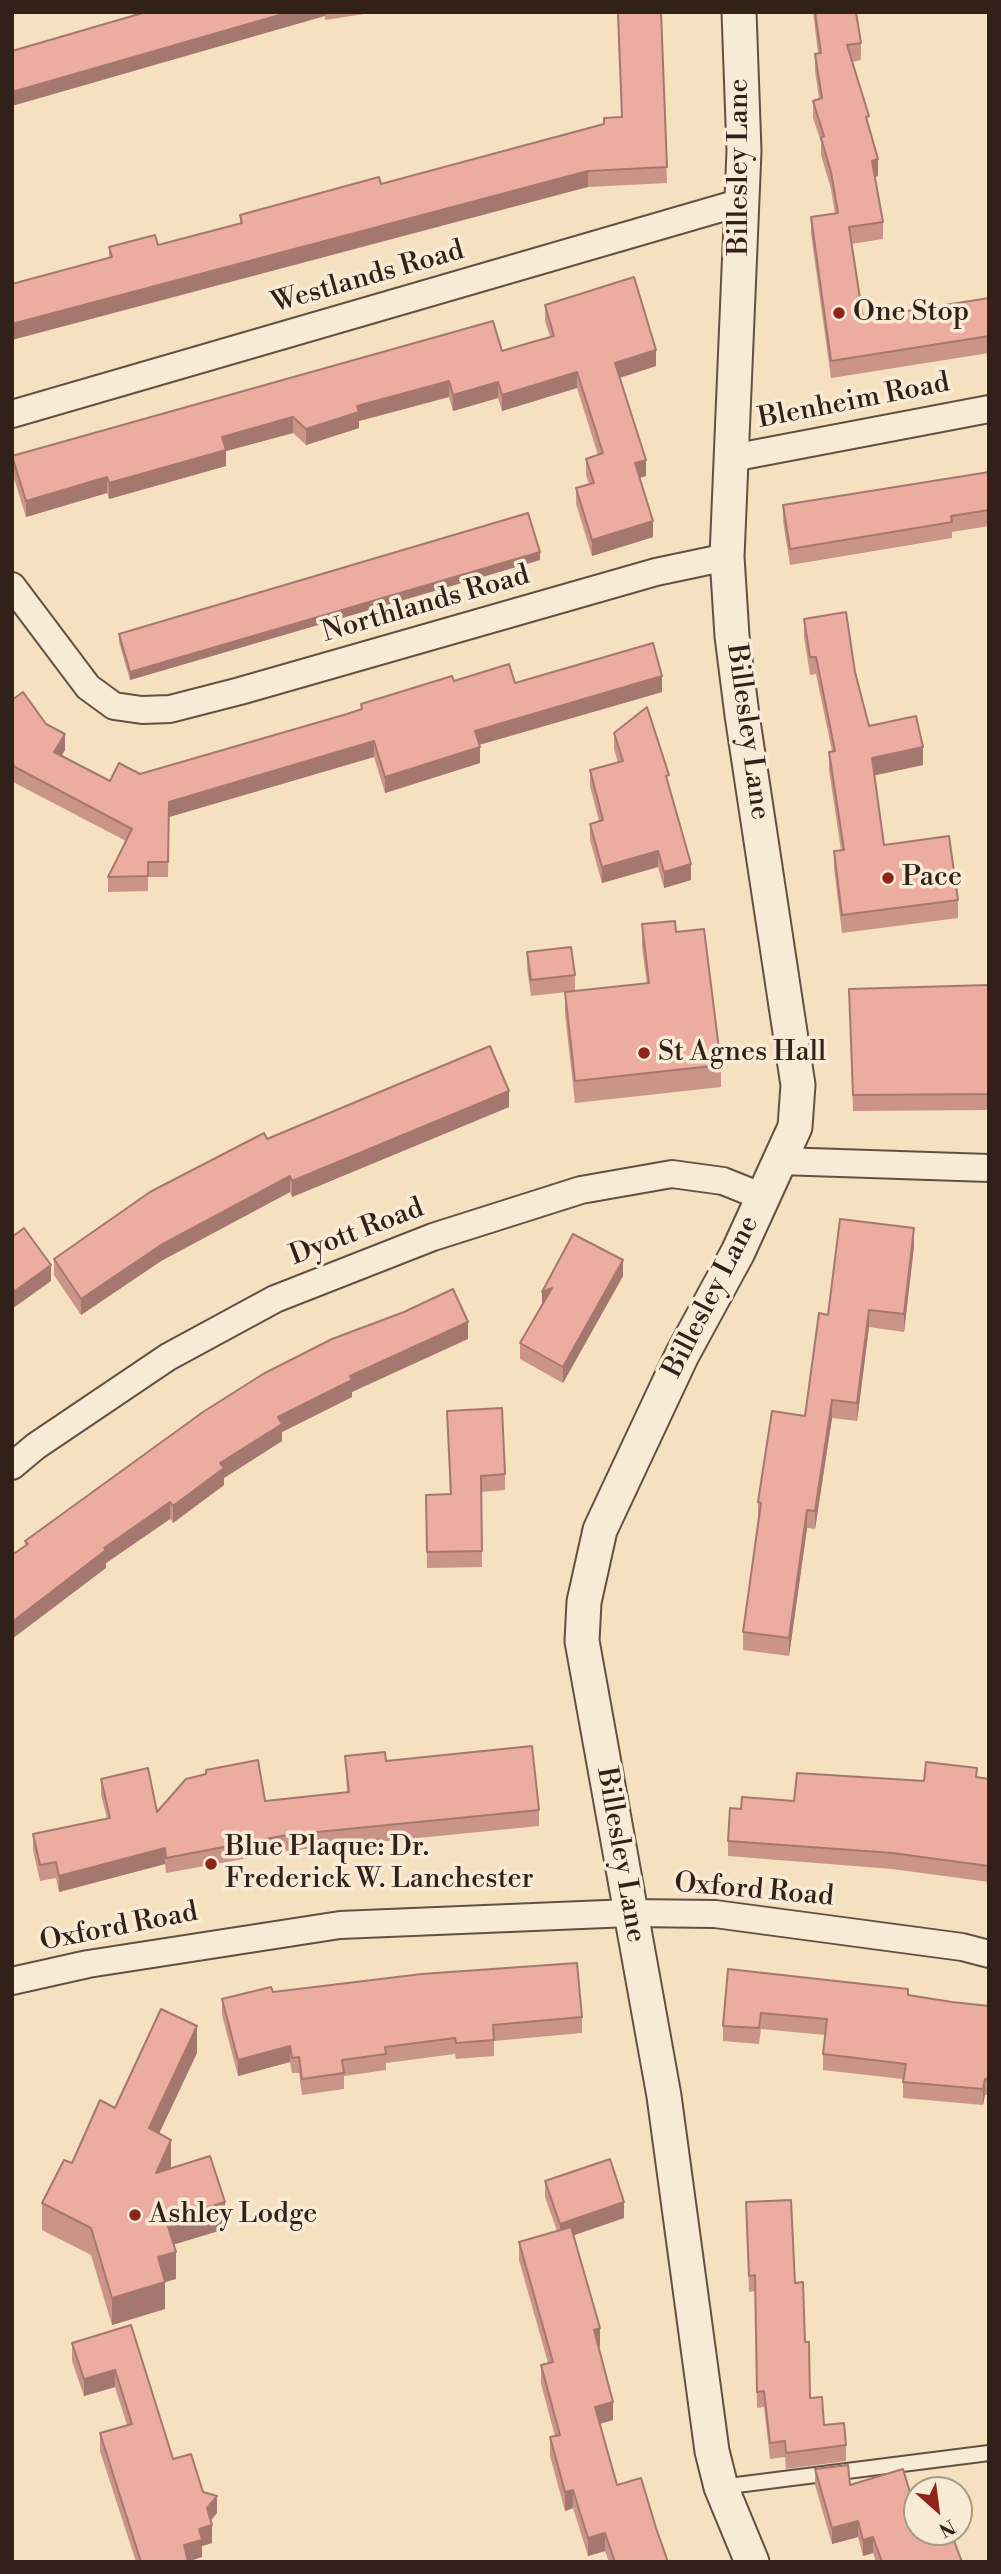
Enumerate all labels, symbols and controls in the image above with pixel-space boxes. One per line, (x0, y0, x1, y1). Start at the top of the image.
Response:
street label: Billesley Lane (723, 78, 757, 256)
street label: Westlands Road (268, 234, 468, 322)
place label: One Stop (853, 296, 969, 330)
marker: One Stop (831, 305, 847, 321)
street label: Blenheim Road (756, 367, 952, 437)
street label: Northlands Road (318, 559, 534, 651)
street label: Billesley Lane (718, 642, 776, 822)
place label: Pace (902, 861, 962, 895)
marker: Pace (880, 870, 896, 886)
place label: St Agnes Hall (658, 1036, 826, 1070)
marker: St Agnes Hall (636, 1045, 652, 1061)
street label: Dyott Road (285, 1192, 429, 1274)
street label: Billesley Lane (657, 1210, 767, 1384)
street label: Billesley Lane (588, 1765, 652, 1945)
place label: Blue Plaque: Dr. Frederick W. Lanchester (225, 1831, 534, 1897)
marker: Blue Plaque: Dr. Frederick W. Lanchester (203, 1856, 219, 1872)
street label: Oxford Road (673, 1867, 835, 1915)
street label: Oxford Road (37, 1896, 201, 1960)
place label: Ashley Lodge (149, 2198, 317, 2232)
marker: Ashley Lodge (127, 2207, 143, 2223)
north arrow (903, 2476, 973, 2546)
text: N (935, 2514, 959, 2542)

